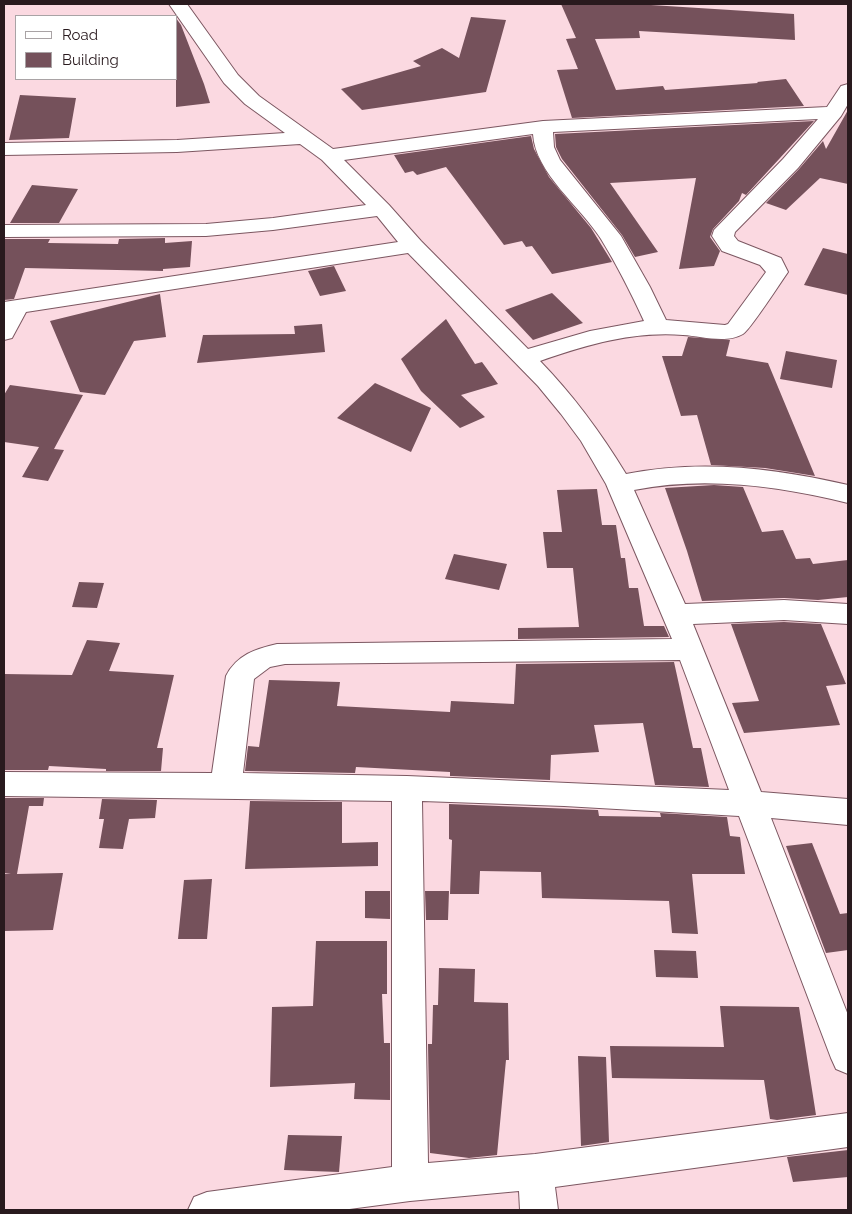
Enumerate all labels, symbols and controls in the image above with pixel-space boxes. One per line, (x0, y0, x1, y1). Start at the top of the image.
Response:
legend (15, 15, 178, 80)
text: Road (62, 26, 98, 44)
text: Building (62, 51, 119, 69)

